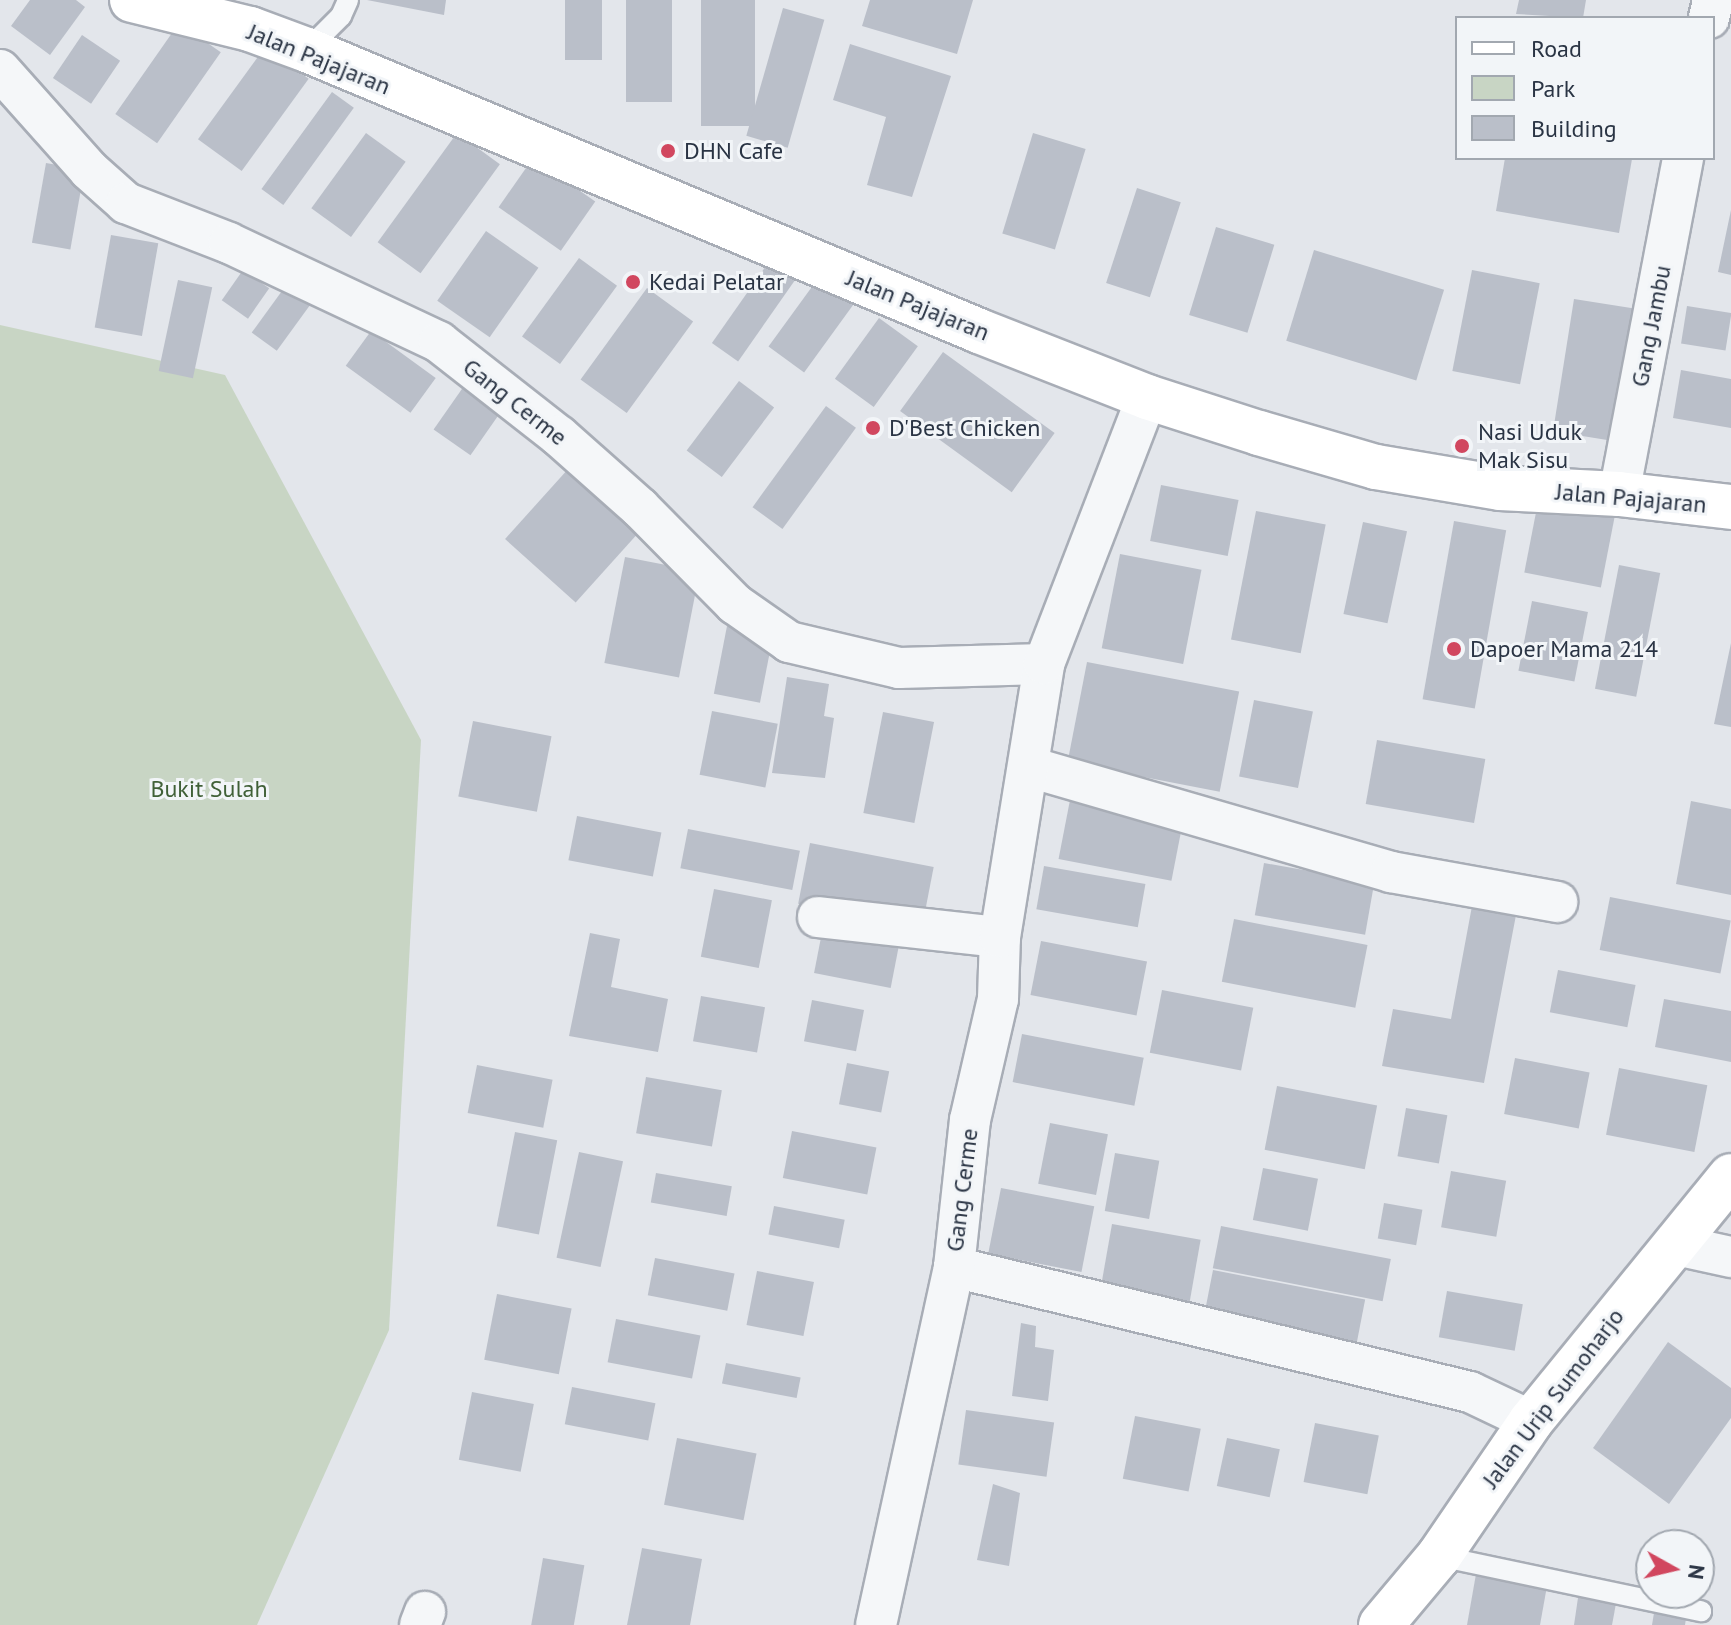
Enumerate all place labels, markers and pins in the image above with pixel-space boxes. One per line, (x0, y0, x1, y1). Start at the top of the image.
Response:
place label: DHN Cafe (684, 137, 783, 165)
marker: DHN Cafe (659, 142, 677, 160)
place label: Kedai Pelatar (649, 268, 784, 296)
marker: Kedai Pelatar (624, 273, 642, 291)
place label: D'Best Chicken (889, 414, 1040, 442)
place label: Nasi Uduk Mak Sisu (1478, 418, 1582, 474)
marker: D'Best Chicken (864, 419, 882, 437)
marker: Nasi Uduk Mak Sisu (1453, 437, 1471, 455)
place label: Dapoer Mama 214 (1470, 635, 1658, 663)
marker: Dapoer Mama 214 (1445, 640, 1463, 658)

